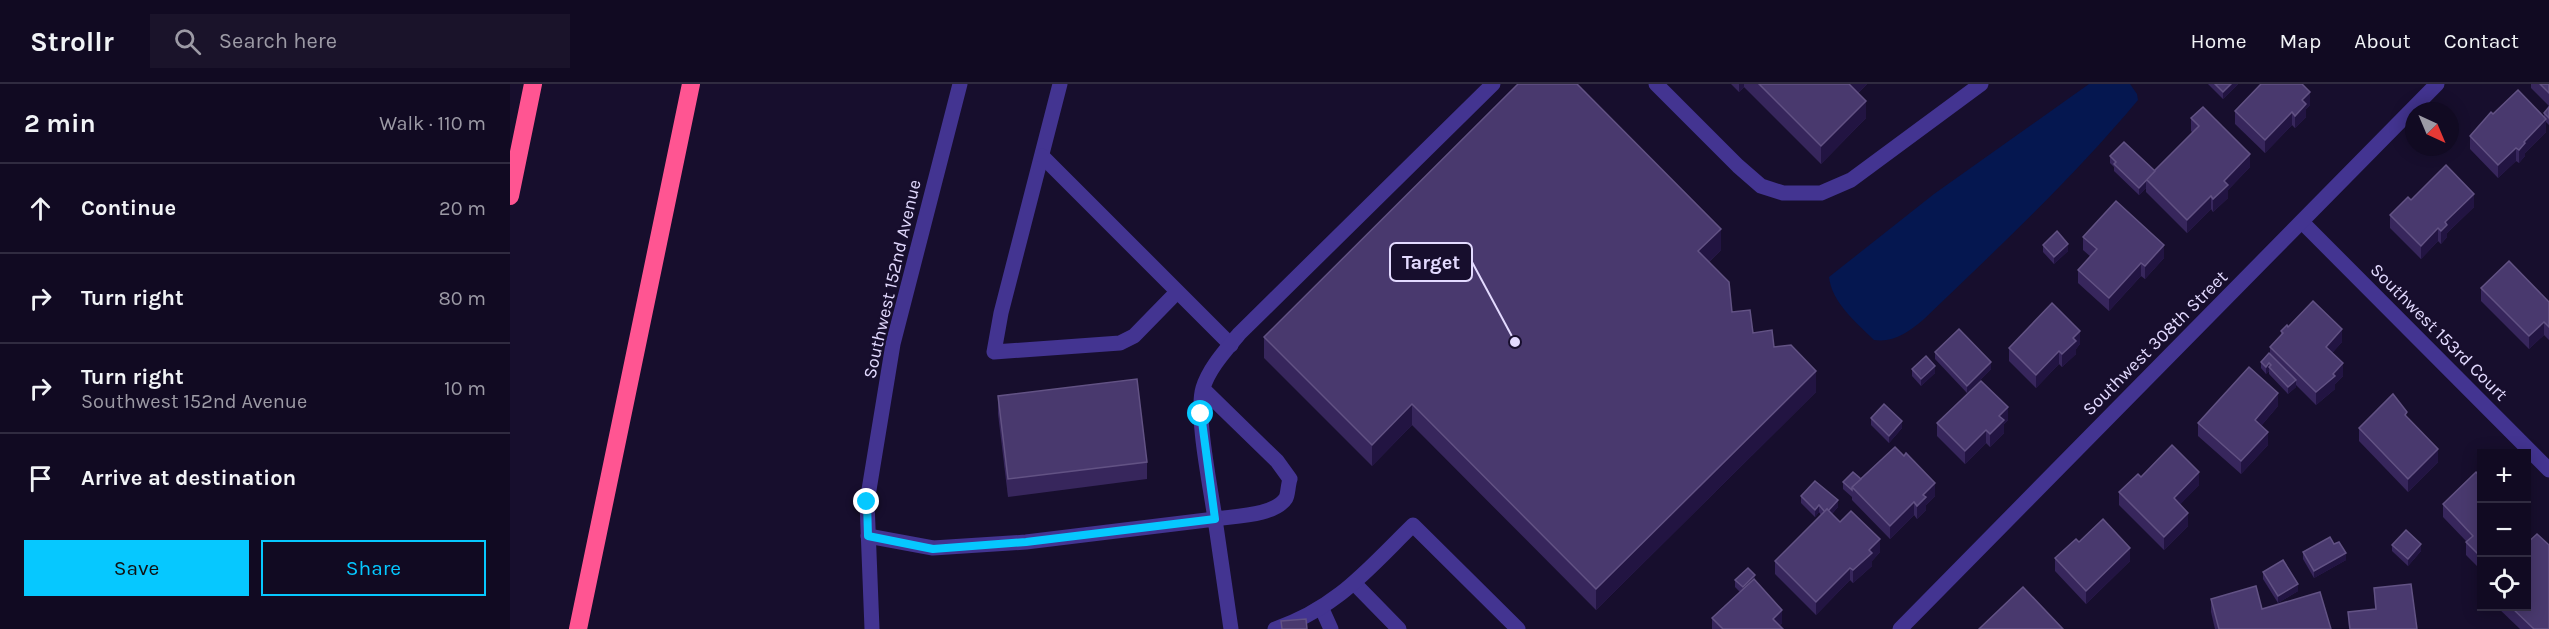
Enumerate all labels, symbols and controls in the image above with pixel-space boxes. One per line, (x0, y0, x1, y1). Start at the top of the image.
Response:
search box (150, 14, 570, 68)
text: Strollr (30, 25, 114, 58)
icon: search (171, 25, 204, 58)
text: Search here (219, 28, 337, 54)
text: Home (2191, 29, 2247, 53)
text: Map (2280, 29, 2321, 53)
text: About (2354, 29, 2411, 53)
text: Contact (2444, 29, 2519, 53)
north arrow (2405, 102, 2459, 156)
text: 2 min (24, 108, 96, 139)
text: Walk · 110 m (379, 112, 486, 135)
street label: Southwest 152nd Avenue (858, 177, 926, 381)
icon: ahead (24, 192, 57, 225)
text: Continue (81, 195, 176, 221)
text: 20 m (439, 197, 486, 220)
callout: Target (1390, 243, 1472, 281)
text: Target (1402, 251, 1460, 274)
street label: Southwest 153rd Court (2366, 259, 2512, 405)
street label: Southwest 308th Street (2078, 266, 2232, 420)
icon: right (24, 282, 57, 315)
text: Turn right (81, 285, 184, 311)
text: 80 m (438, 287, 486, 310)
text: Turn right (81, 364, 184, 390)
icon: right (24, 372, 57, 405)
text: 10 m (444, 377, 486, 400)
text: Southwest 152nd Avenue (81, 390, 307, 413)
route start (1187, 400, 1213, 426)
map controls (2477, 449, 2531, 611)
button: + (2477, 449, 2531, 503)
icon: arrive (24, 462, 57, 495)
text: Arrive at destination (81, 465, 296, 491)
route end (853, 488, 879, 514)
button: − (2477, 503, 2531, 557)
button: Save (24, 540, 249, 596)
button: Share (261, 540, 486, 596)
button: locate (2477, 557, 2531, 611)

